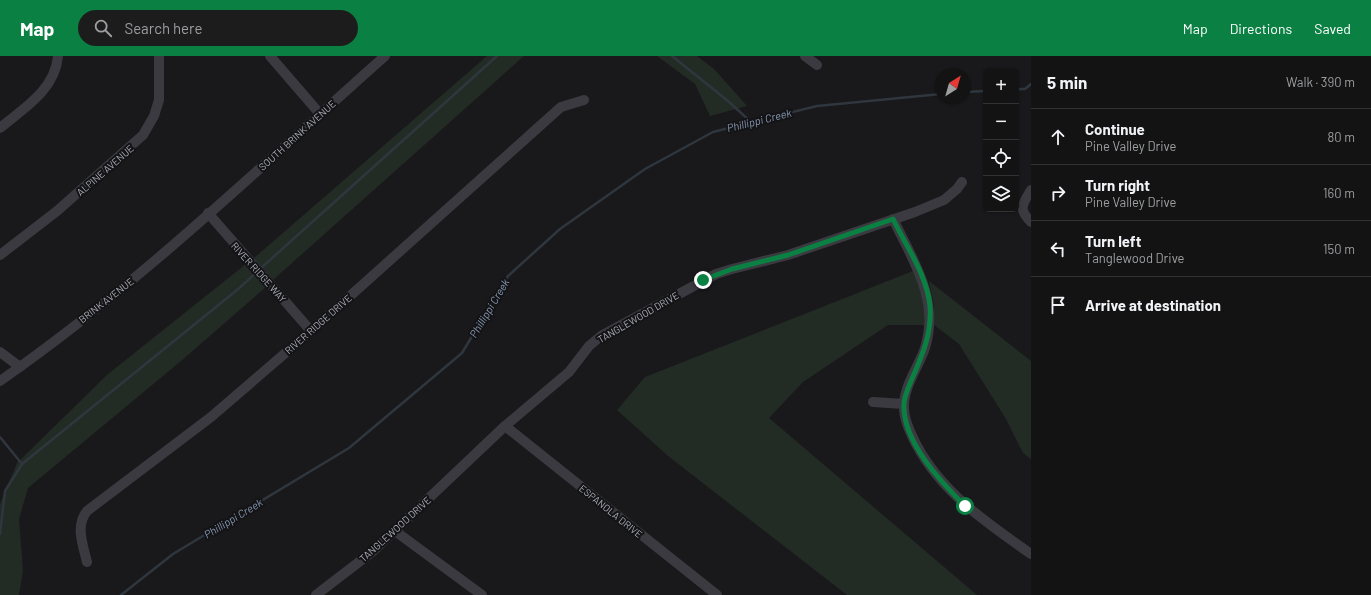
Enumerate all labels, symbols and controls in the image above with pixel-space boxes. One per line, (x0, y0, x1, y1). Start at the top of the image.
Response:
search box (78, 10, 358, 46)
text: Map (20, 17, 54, 40)
icon: search (92, 17, 114, 39)
text: Search here (124, 19, 202, 37)
text: Map (1183, 20, 1208, 37)
text: Directions (1230, 20, 1292, 37)
text: Saved (1314, 20, 1351, 37)
north arrow (935, 68, 971, 104)
map controls (983, 68, 1019, 212)
button: + (983, 68, 1019, 104)
text: 5 min (1047, 72, 1087, 92)
text: Walk · 390 m (1286, 74, 1355, 90)
street label: SOUTH BRINK AVENUE (256, 97, 338, 173)
button: − (983, 104, 1019, 140)
water label: Phillippi Creek (725, 106, 793, 134)
text: Continue (1085, 120, 1145, 138)
icon: ahead (1047, 126, 1069, 148)
text: 80 m (1328, 129, 1355, 145)
text: Pine Valley Drive (1085, 138, 1176, 154)
button: locate (983, 140, 1019, 176)
street label: ALPINE AVENUE (74, 142, 136, 198)
button: layers (983, 176, 1019, 212)
text: Turn right (1085, 176, 1150, 194)
icon: right (1047, 182, 1069, 204)
text: 160 m (1323, 185, 1355, 201)
text: Pine Valley Drive (1085, 194, 1176, 210)
text: Turn left (1085, 232, 1141, 250)
icon: left (1047, 238, 1069, 260)
street label: RIVER RIDGE WAY (229, 240, 289, 305)
text: 150 m (1323, 241, 1355, 257)
text: Tanglewood Drive (1085, 250, 1185, 266)
route end (694, 271, 712, 289)
street label: BRINK AVENUE (76, 275, 136, 325)
water label: Phillippi Creek (466, 276, 512, 340)
street label: TANGLEWOOD DRIVE (595, 289, 681, 345)
street label: RIVER RIDGE DRIVE (282, 292, 354, 356)
icon: arrive (1047, 294, 1069, 316)
text: Arrive at destination (1085, 296, 1221, 314)
street label: ESPANOLA DRIVE (577, 482, 645, 540)
street label: TANGLEWOOD DRIVE (357, 494, 433, 564)
water label: Phillippi Creek (201, 495, 265, 541)
route start (956, 497, 974, 515)

